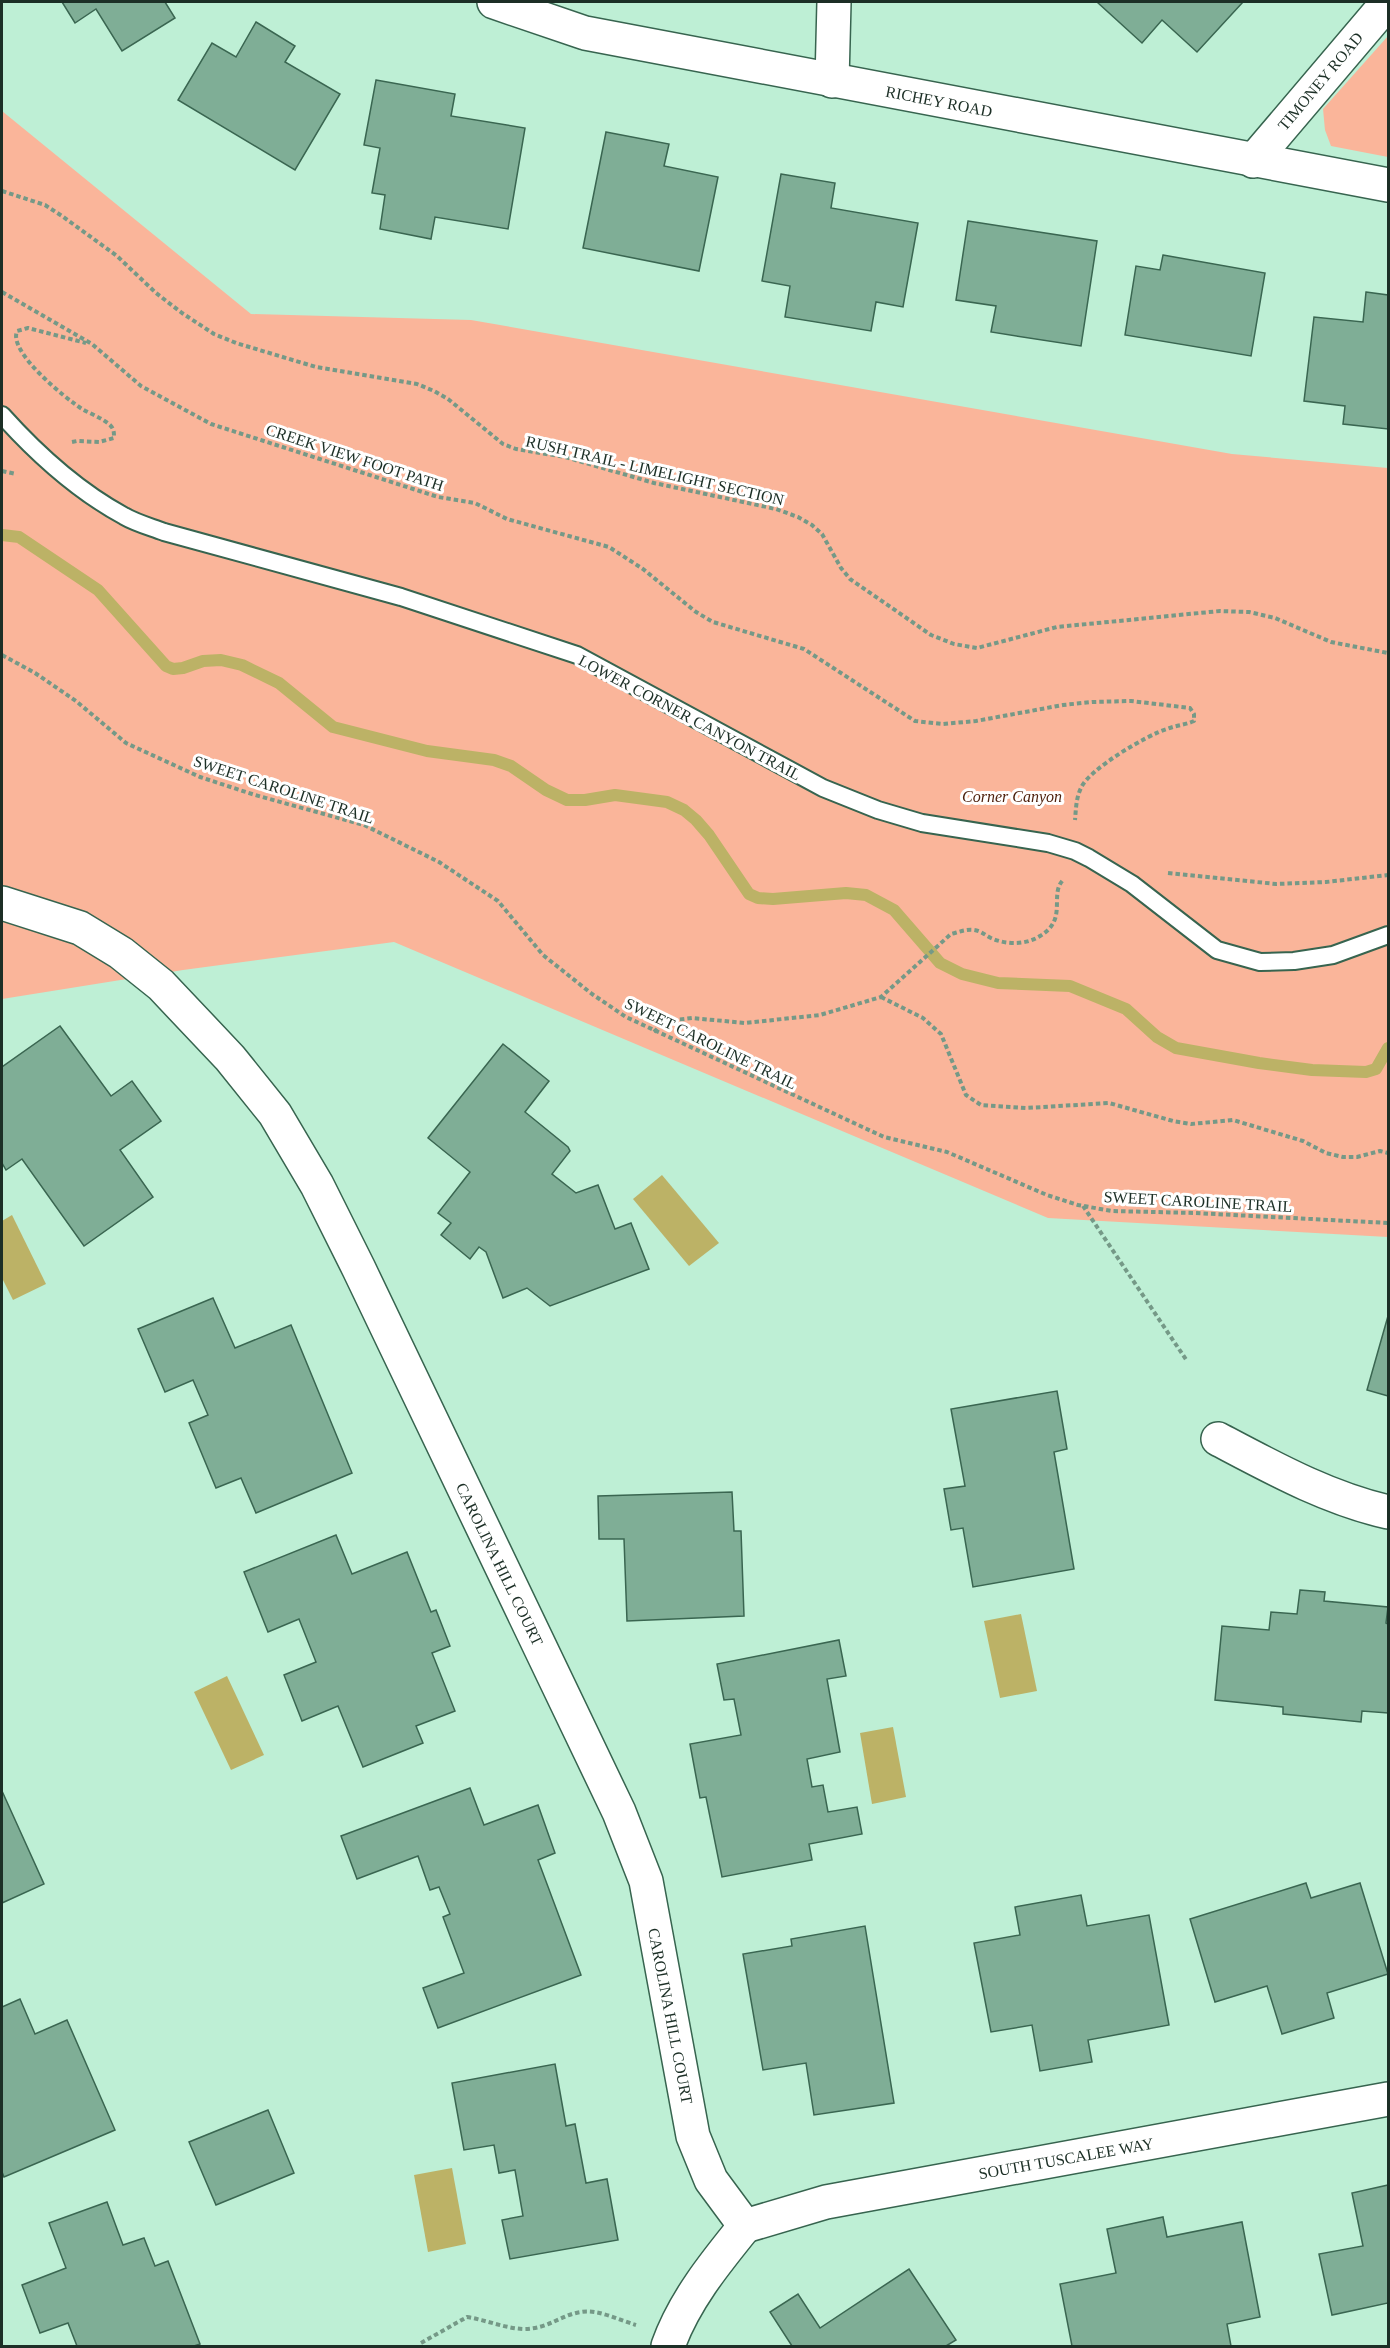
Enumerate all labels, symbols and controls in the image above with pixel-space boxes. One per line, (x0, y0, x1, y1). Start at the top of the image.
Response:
street label: TIMONEY ROAD (1274, 29, 1366, 134)
street label: RICHEY ROAD (884, 83, 994, 120)
street label: CREEK VIEW FOOT PATH (264, 421, 446, 494)
street label: RUSH TRAIL - LIMELIGHT SECTION (524, 432, 786, 509)
street label: LOWER CORNER CANYON TRAIL (576, 651, 804, 783)
street label: SWEET CAROLINE TRAIL (191, 752, 376, 827)
park label: Corner Canyon (962, 788, 1062, 806)
street label: SWEET CAROLINE TRAIL (622, 994, 799, 1092)
street label: SWEET CAROLINE TRAIL (1103, 1188, 1293, 1215)
street label: CAROLINA HILL COURT (453, 1480, 546, 1649)
street label: CAROLINA HILL COURT (645, 1927, 696, 2106)
street label: SOUTH TUSCALEE WAY (977, 2135, 1155, 2182)

